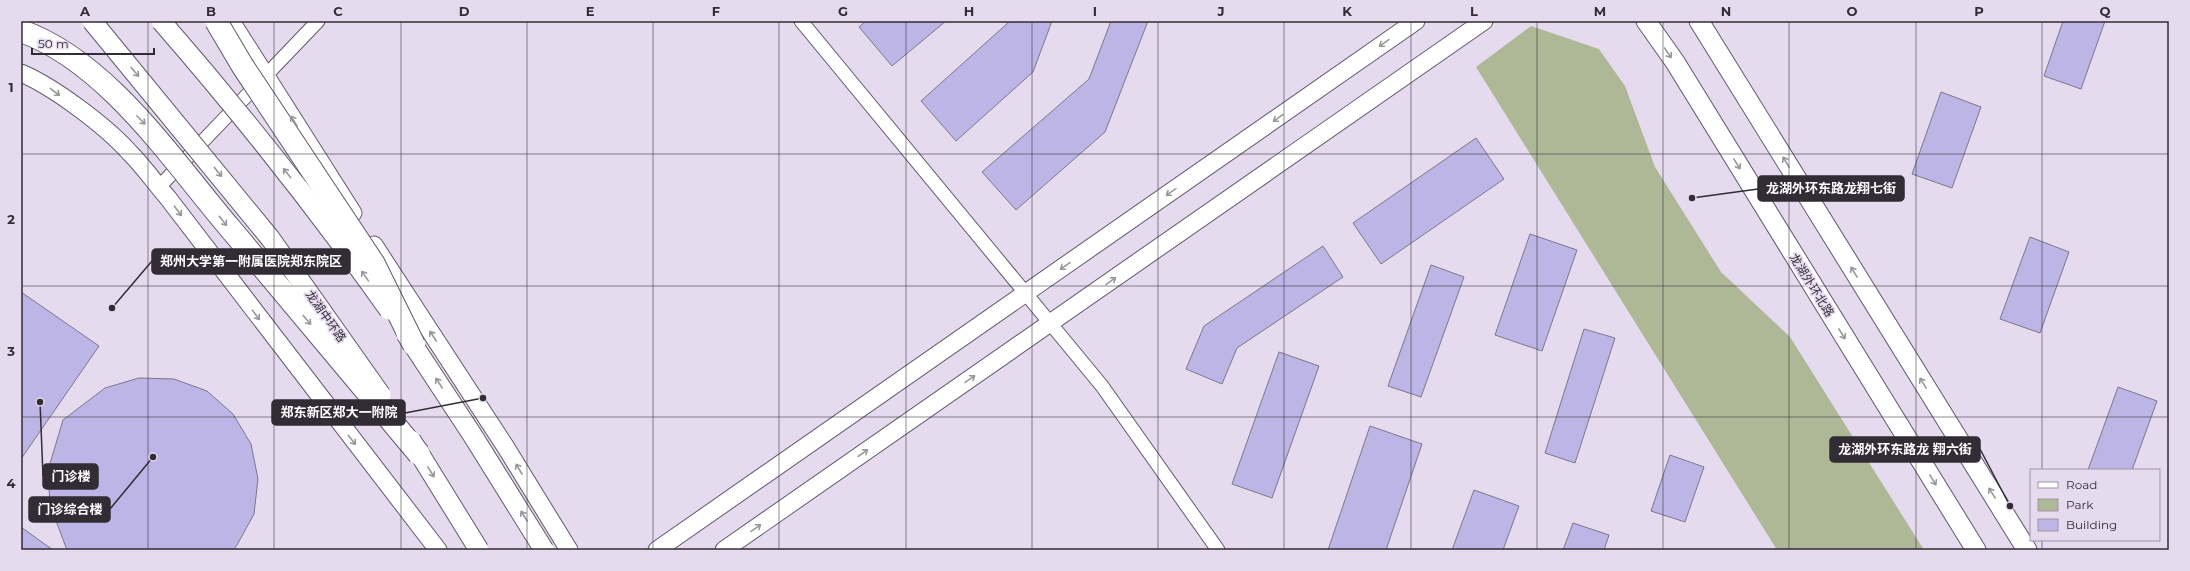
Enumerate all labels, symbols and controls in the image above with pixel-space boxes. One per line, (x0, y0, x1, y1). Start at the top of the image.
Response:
text: A (79, 3, 91, 19)
text: B (206, 3, 216, 19)
text: C (333, 3, 343, 19)
text: D (459, 3, 470, 19)
text: E (586, 3, 595, 19)
text: F (712, 3, 720, 19)
text: G (838, 3, 848, 19)
text: H (964, 3, 974, 19)
text: I (1093, 3, 1097, 19)
text: J (1216, 3, 1225, 19)
text: K (1342, 3, 1352, 19)
text: L (1470, 3, 1478, 19)
text: M (1594, 3, 1606, 19)
text: N (1721, 3, 1731, 19)
text: O (1847, 3, 1858, 19)
text: P (1974, 3, 1984, 19)
text: Q (2100, 3, 2111, 19)
scale bar (32, 30, 154, 56)
text: 50 m (38, 36, 69, 51)
one-way arrow (1379, 39, 1390, 47)
one-way arrow (1664, 47, 1672, 58)
one-way arrow (131, 67, 140, 77)
text: 1 (8, 79, 14, 95)
one-way arrow (49, 88, 60, 96)
one-way arrow (1273, 114, 1284, 122)
one-way arrow (136, 115, 146, 125)
one-way arrow (290, 115, 298, 127)
one-way arrow (1782, 157, 1790, 168)
one-way arrow (1733, 158, 1741, 170)
one-way arrow (214, 167, 222, 178)
one-way arrow (282, 167, 291, 178)
callout: 龙湖外环东路龙翔七街 (1758, 176, 1904, 201)
text: 龙湖外环东路龙翔七街 (1766, 180, 1896, 196)
one-way arrow (1166, 188, 1177, 196)
one-way arrow (173, 205, 182, 216)
text: 2 (7, 211, 15, 227)
one-way arrow (219, 215, 228, 226)
callout: 郑州大学第一附属医院郑东院区 (152, 249, 350, 274)
street label: 龙湖外环北路 (1787, 250, 1837, 320)
text: 郑州大学第一附属医院郑东院区 (160, 253, 342, 269)
one-way arrow (1059, 262, 1070, 270)
one-way arrow (1850, 266, 1858, 278)
one-way arrow (361, 271, 369, 282)
one-way arrow (1105, 277, 1116, 285)
street label: 龙湖中环路 (303, 287, 349, 345)
one-way arrow (252, 309, 260, 320)
one-way arrow (303, 315, 312, 325)
one-way arrow (1838, 328, 1846, 340)
one-way arrow (429, 330, 437, 342)
text: 3 (6, 343, 15, 359)
one-way arrow (964, 375, 975, 383)
one-way arrow (435, 378, 443, 389)
one-way arrow (1919, 378, 1927, 389)
callout: 郑东新区郑大一附院 (272, 400, 405, 425)
text: 郑东新区郑大一附院 (280, 404, 398, 420)
one-way arrow (348, 434, 357, 445)
callout: 龙湖外环东路龙 翔六街 (1830, 437, 1980, 462)
text: 龙湖外环东路龙 翔六街 (1838, 441, 1972, 457)
one-way arrow (857, 449, 868, 457)
one-way arrow (515, 463, 523, 475)
callout: 门诊楼 (43, 464, 98, 489)
one-way arrow (427, 466, 435, 477)
text: 门诊楼 (51, 468, 91, 484)
legend (2030, 469, 2160, 541)
one-way arrow (1929, 474, 1937, 485)
text: 4 (7, 475, 16, 491)
text: Road (2066, 477, 2097, 492)
one-way arrow (1987, 487, 1995, 499)
callout: 门诊综合楼 (29, 497, 110, 522)
text: Park (2066, 497, 2094, 512)
text: 门诊综合楼 (37, 501, 103, 517)
one-way arrow (520, 511, 528, 522)
text: Building (2066, 517, 2117, 532)
one-way arrow (751, 524, 762, 532)

